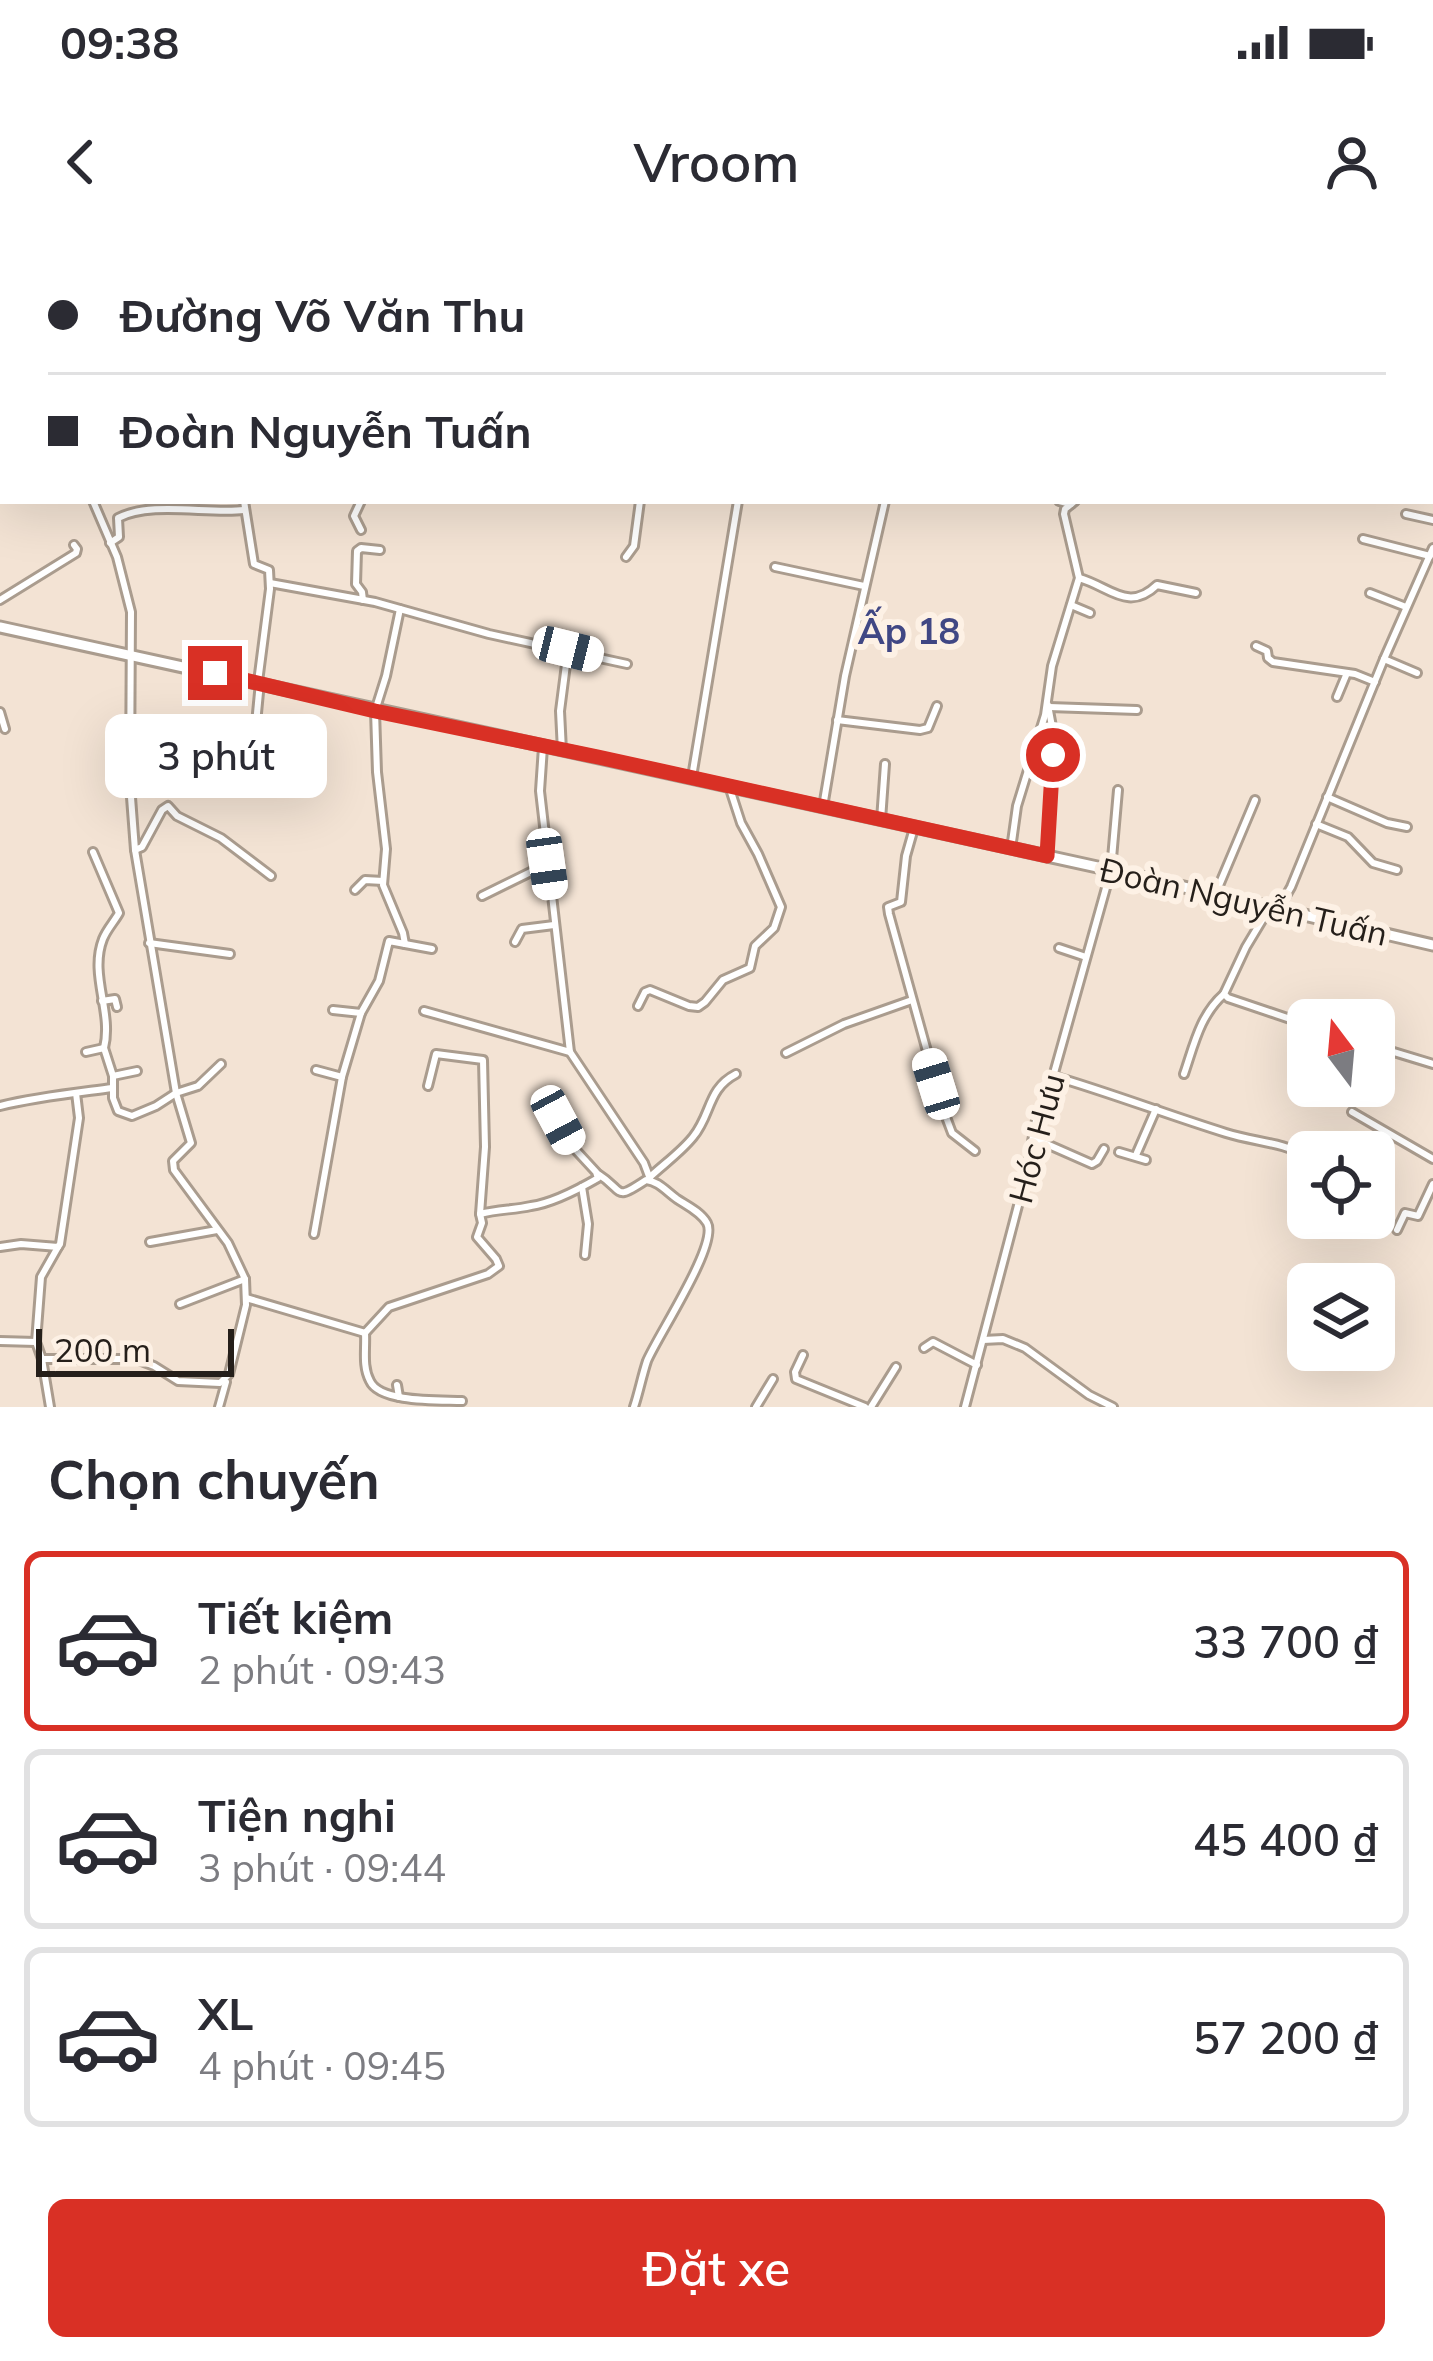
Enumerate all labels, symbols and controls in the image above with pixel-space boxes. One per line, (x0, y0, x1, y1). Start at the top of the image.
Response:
text: 09:38 (60, 14, 179, 70)
text: Vroom (634, 128, 799, 196)
icon: back (48, 129, 114, 195)
icon: person (1319, 129, 1385, 195)
text: Đường Võ Văn Thu (120, 287, 525, 343)
text: Đoàn Nguyễn Tuấn (120, 403, 532, 459)
district label: Ấp 18 (858, 606, 960, 653)
car (529, 623, 607, 675)
route end (188, 646, 242, 700)
callout: 3 phút (104, 715, 326, 799)
route start (1026, 728, 1080, 782)
text: 3 phút (157, 731, 275, 780)
car (524, 826, 570, 902)
street label: Đoàn Nguyễn Tuấn (1096, 848, 1392, 954)
north arrow (1287, 999, 1395, 1107)
map controls (1287, 999, 1395, 1371)
car (908, 1044, 964, 1124)
street label: Hóc Hưu (999, 1069, 1073, 1207)
car (525, 1080, 591, 1160)
button: locate (1287, 1131, 1395, 1239)
button: layers (1287, 1263, 1395, 1371)
scale bar (36, 1323, 234, 1376)
text: 200 m (54, 1329, 151, 1370)
text: Chọn chuyến (48, 1445, 380, 1513)
icon: car (54, 1587, 162, 1695)
text: Tiết kiệm (198, 1589, 393, 1645)
text: 33 700 ₫ (1193, 1613, 1379, 1669)
text: 2 phút · 09:43 (198, 1645, 446, 1694)
icon: car (54, 1785, 162, 1893)
text: Tiện nghi (198, 1787, 396, 1843)
text: 45 400 ₫ (1193, 1811, 1379, 1867)
text: 3 phút · 09:44 (198, 1843, 446, 1892)
icon: car (54, 1983, 162, 2091)
text: XL (198, 1985, 253, 2041)
text: 57 200 ₫ (1193, 2009, 1379, 2065)
text: 4 phút · 09:45 (198, 2041, 446, 2090)
button: Đặt xe (48, 2199, 1385, 2337)

